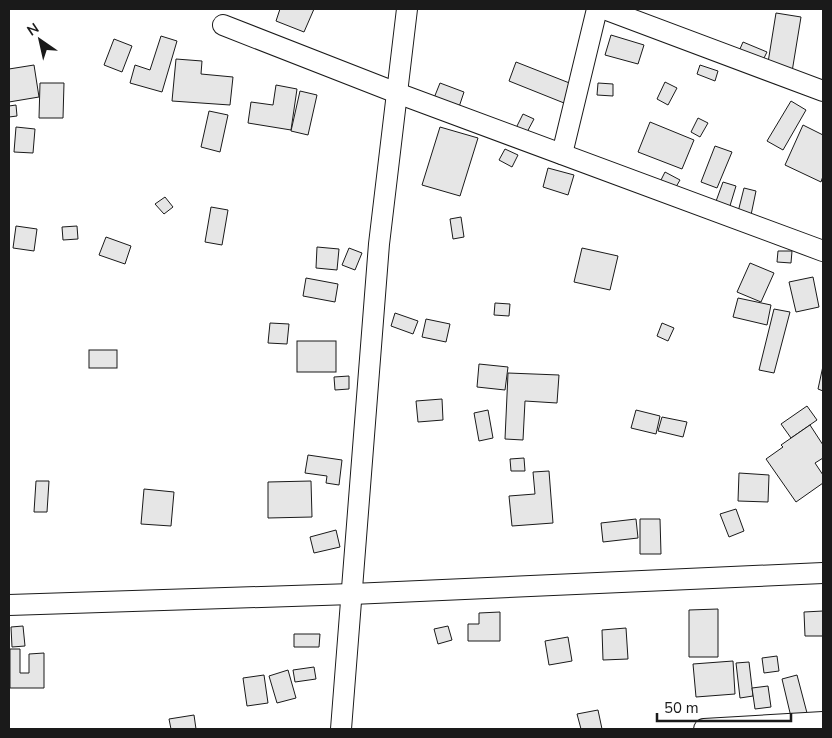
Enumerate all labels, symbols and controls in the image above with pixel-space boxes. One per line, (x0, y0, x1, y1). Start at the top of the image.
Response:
north arrow (15, 15, 65, 65)
text: N (23, 19, 43, 40)
scale bar (657, 690, 791, 722)
text: 50 m (664, 698, 699, 718)

